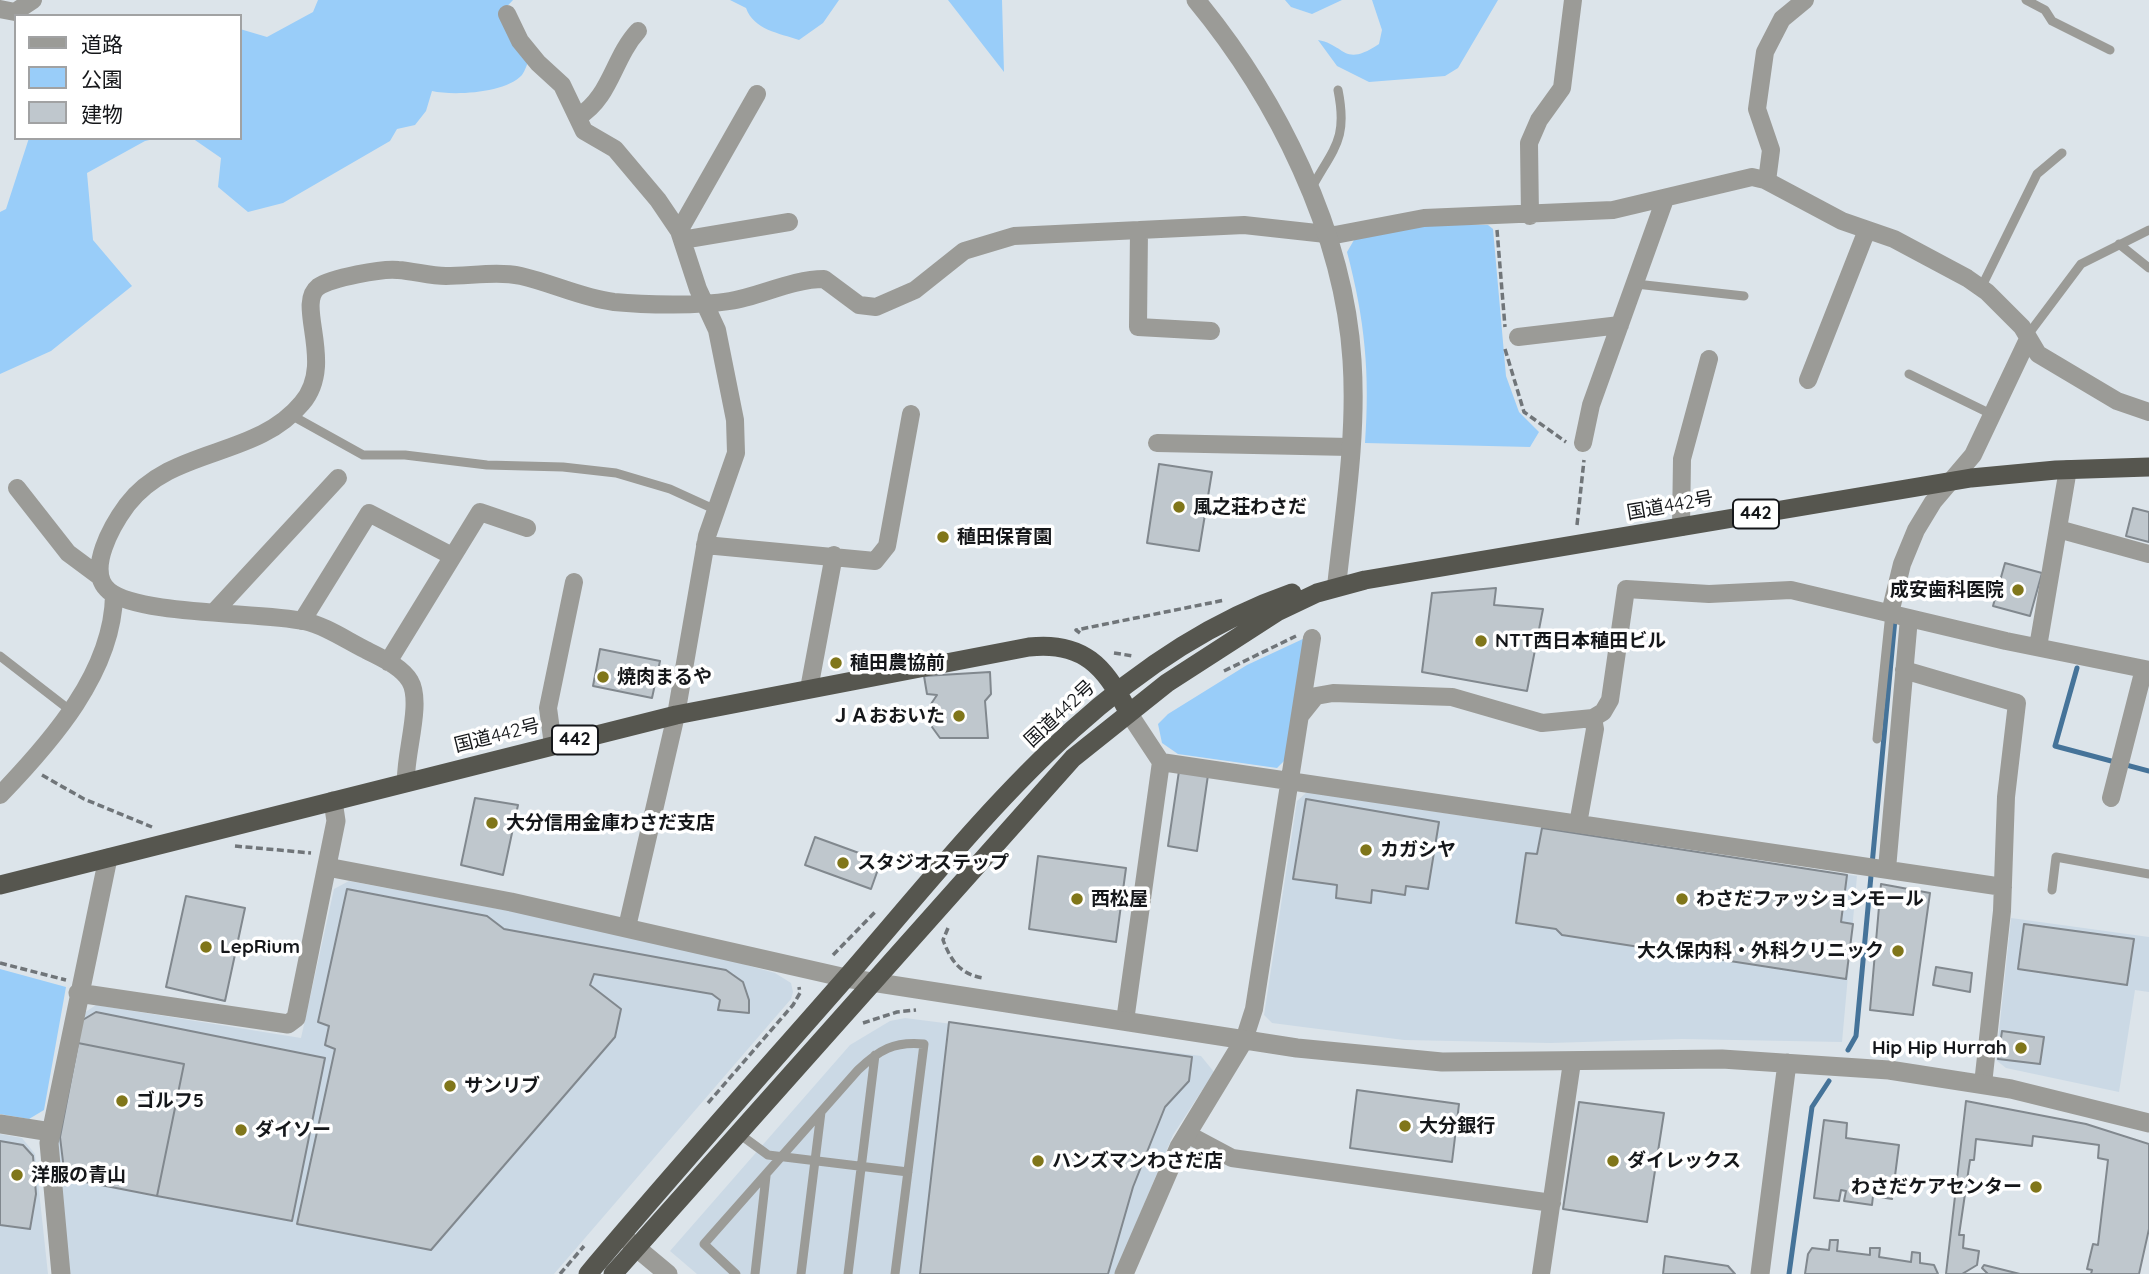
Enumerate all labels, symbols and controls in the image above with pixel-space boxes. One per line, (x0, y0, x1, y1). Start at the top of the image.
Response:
legend (14, 14, 242, 140)
text: 道路 (81, 31, 123, 57)
text: 公園 (81, 66, 123, 92)
text: 建物 (81, 101, 123, 127)
street label: 国道442号 (1625, 487, 1715, 525)
place label: 風之荘わさだ (1193, 496, 1307, 518)
marker: 風之荘わさだ (1171, 499, 1187, 515)
road number: 442 (1733, 500, 1779, 528)
place label: 稙田保育園 (957, 526, 1052, 548)
marker: 稙田保育園 (935, 529, 951, 545)
place label: 成安歯科医院 (1890, 579, 2004, 601)
marker: 成安歯科医院 (2010, 582, 2026, 598)
place label: NTT西日本稙田ビル (1495, 630, 1666, 652)
marker: NTT西日本稙田ビル (1473, 633, 1489, 649)
place label: 稙田農協前 (850, 652, 945, 674)
marker: 稙田農協前 (828, 655, 844, 671)
place label: 焼肉まるや (617, 666, 712, 688)
marker: 焼肉まるや (595, 669, 611, 685)
street label: 国道442号 (1020, 676, 1100, 752)
place label: ＪＡおおいた (831, 705, 945, 727)
marker: ＪＡおおいた (951, 708, 967, 724)
street label: 国道442号 (452, 714, 542, 758)
road number: 442 (552, 726, 598, 754)
place label: 大分信用金庫わさだ支店 (506, 812, 715, 834)
marker: 大分信用金庫わさだ支店 (484, 815, 500, 831)
place label: カガシヤ (1380, 839, 1456, 861)
marker: カガシヤ (1358, 842, 1374, 858)
place label: スタジオステップ (857, 852, 1009, 874)
marker: スタジオステップ (835, 855, 851, 871)
place label: 西松屋 (1091, 888, 1148, 910)
place label: わさだファッションモール (1696, 888, 1924, 910)
marker: 西松屋 (1069, 891, 1085, 907)
marker: わさだファッションモール (1674, 891, 1690, 907)
place label: LepRium (220, 936, 300, 958)
marker: LepRium (198, 939, 214, 955)
place label: 大久保内科・外科クリニック (1637, 940, 1884, 962)
marker: 大久保内科・外科クリニック (1890, 943, 1906, 959)
place label: Hip Hip Hurrah (1872, 1037, 2007, 1059)
marker: Hip Hip Hurrah (2013, 1040, 2029, 1056)
place label: サンリブ (464, 1075, 540, 1097)
marker: サンリブ (442, 1078, 458, 1094)
place label: ゴルフ5 (136, 1090, 204, 1112)
marker: ゴルフ5 (114, 1093, 130, 1109)
place label: 大分銀行 (1419, 1115, 1495, 1137)
marker: 大分銀行 (1397, 1118, 1413, 1134)
place label: ダイソー (255, 1119, 331, 1141)
marker: ダイソー (233, 1122, 249, 1138)
place label: ハンズマンわさだ店 (1052, 1150, 1223, 1172)
place label: ダイレックス (1627, 1150, 1741, 1172)
marker: ハンズマンわさだ店 (1030, 1153, 1046, 1169)
marker: ダイレックス (1605, 1153, 1621, 1169)
place label: 洋服の青山 (31, 1164, 126, 1186)
marker: 洋服の青山 (9, 1167, 25, 1183)
place label: わさだケアセンター (1851, 1176, 2022, 1198)
marker: わさだケアセンター (2028, 1179, 2044, 1195)

